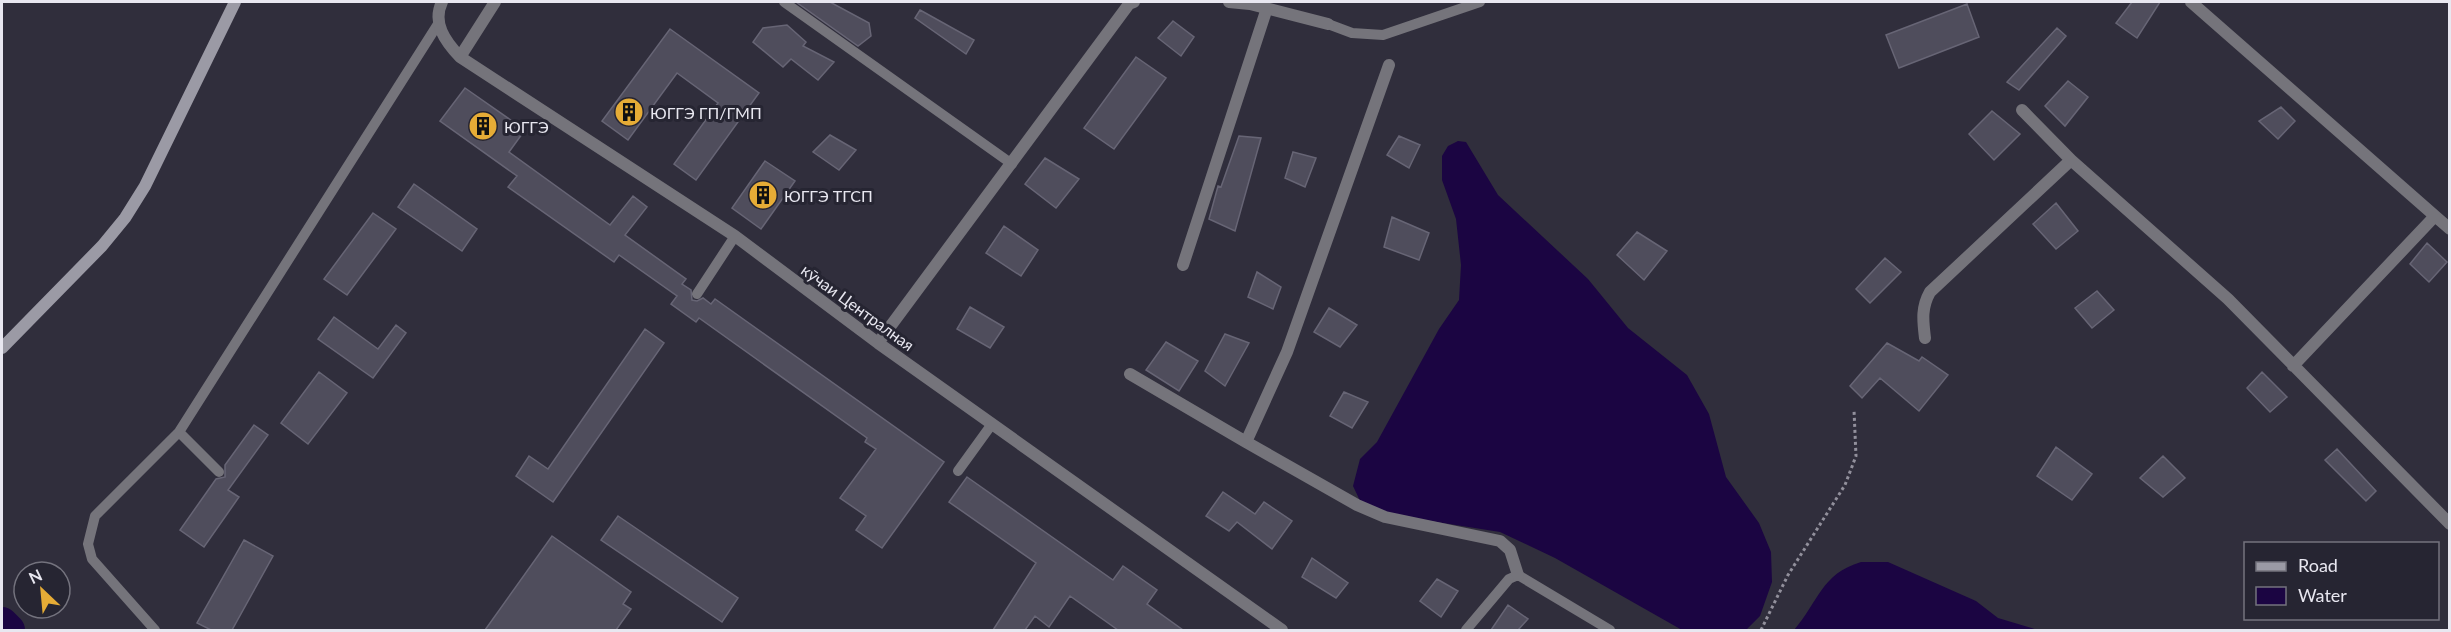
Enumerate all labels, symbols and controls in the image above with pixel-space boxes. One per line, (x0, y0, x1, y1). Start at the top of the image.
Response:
building icon: ЮГГЭ ГП/ГМП (613, 96, 645, 128)
place label: ЮГГЭ ГП/ГМП (650, 103, 762, 122)
building icon: ЮГГЭ (467, 110, 499, 142)
place label: ЮГГЭ (504, 117, 549, 136)
building icon: ЮГГЭ ТГСП (747, 179, 779, 211)
place label: ЮГГЭ ТГСП (784, 186, 873, 205)
street label: кӯчаи Централная (798, 260, 918, 354)
legend (2244, 542, 2439, 620)
text: Road (2298, 554, 2338, 576)
north arrow (12, 560, 72, 620)
text: N (26, 565, 45, 587)
text: Water (2298, 584, 2347, 606)

